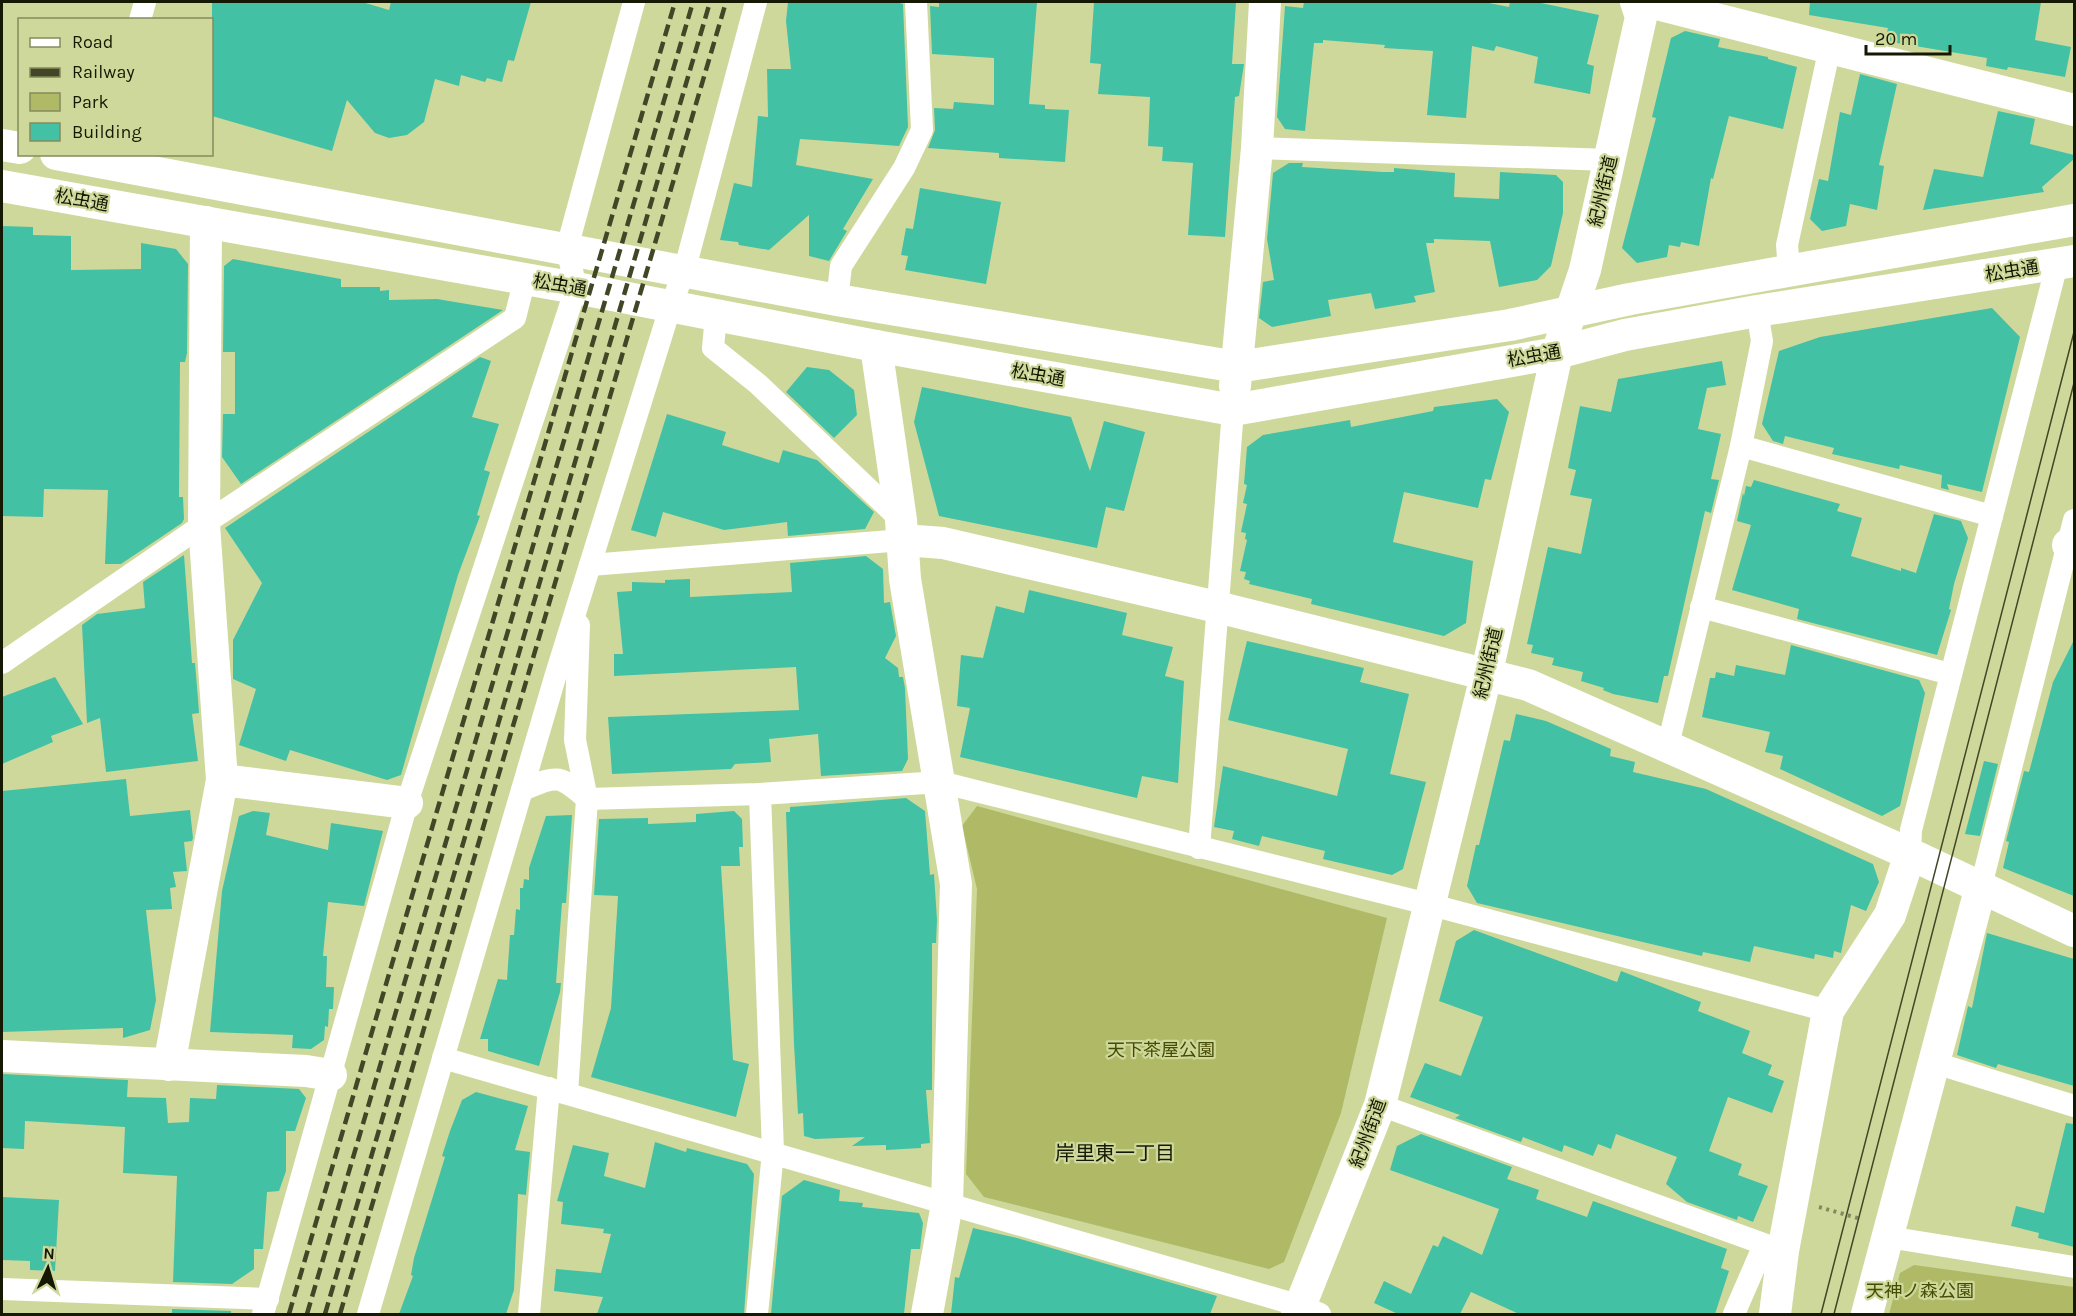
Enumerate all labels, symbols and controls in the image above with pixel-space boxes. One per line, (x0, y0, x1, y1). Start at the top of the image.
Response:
legend (18, 18, 213, 156)
scale bar (1866, 18, 1950, 56)
text: 20 m (1875, 28, 1917, 50)
text: Road (72, 31, 113, 53)
text: Railway (72, 61, 135, 83)
text: Park (72, 91, 109, 113)
text: Building (72, 121, 142, 143)
street label: 紀州街道 (1584, 153, 1622, 229)
street label: 松虫通 (54, 184, 110, 216)
street label: 松虫通 (1984, 256, 2040, 286)
street label: 松虫通 (532, 269, 588, 301)
street label: 松虫通 (1506, 340, 1562, 372)
street label: 松虫通 (1010, 359, 1066, 391)
street label: 紀州街道 (1469, 625, 1507, 701)
park label: 天下茶屋公園 (1107, 1039, 1215, 1061)
street label: 紀州街道 (1345, 1095, 1391, 1171)
district label: 岸里東一丁目 (1055, 1142, 1175, 1165)
north arrow (18, 1238, 78, 1298)
text: N (43, 1244, 55, 1263)
park label: 天神ノ森公園 (1866, 1280, 1974, 1302)

